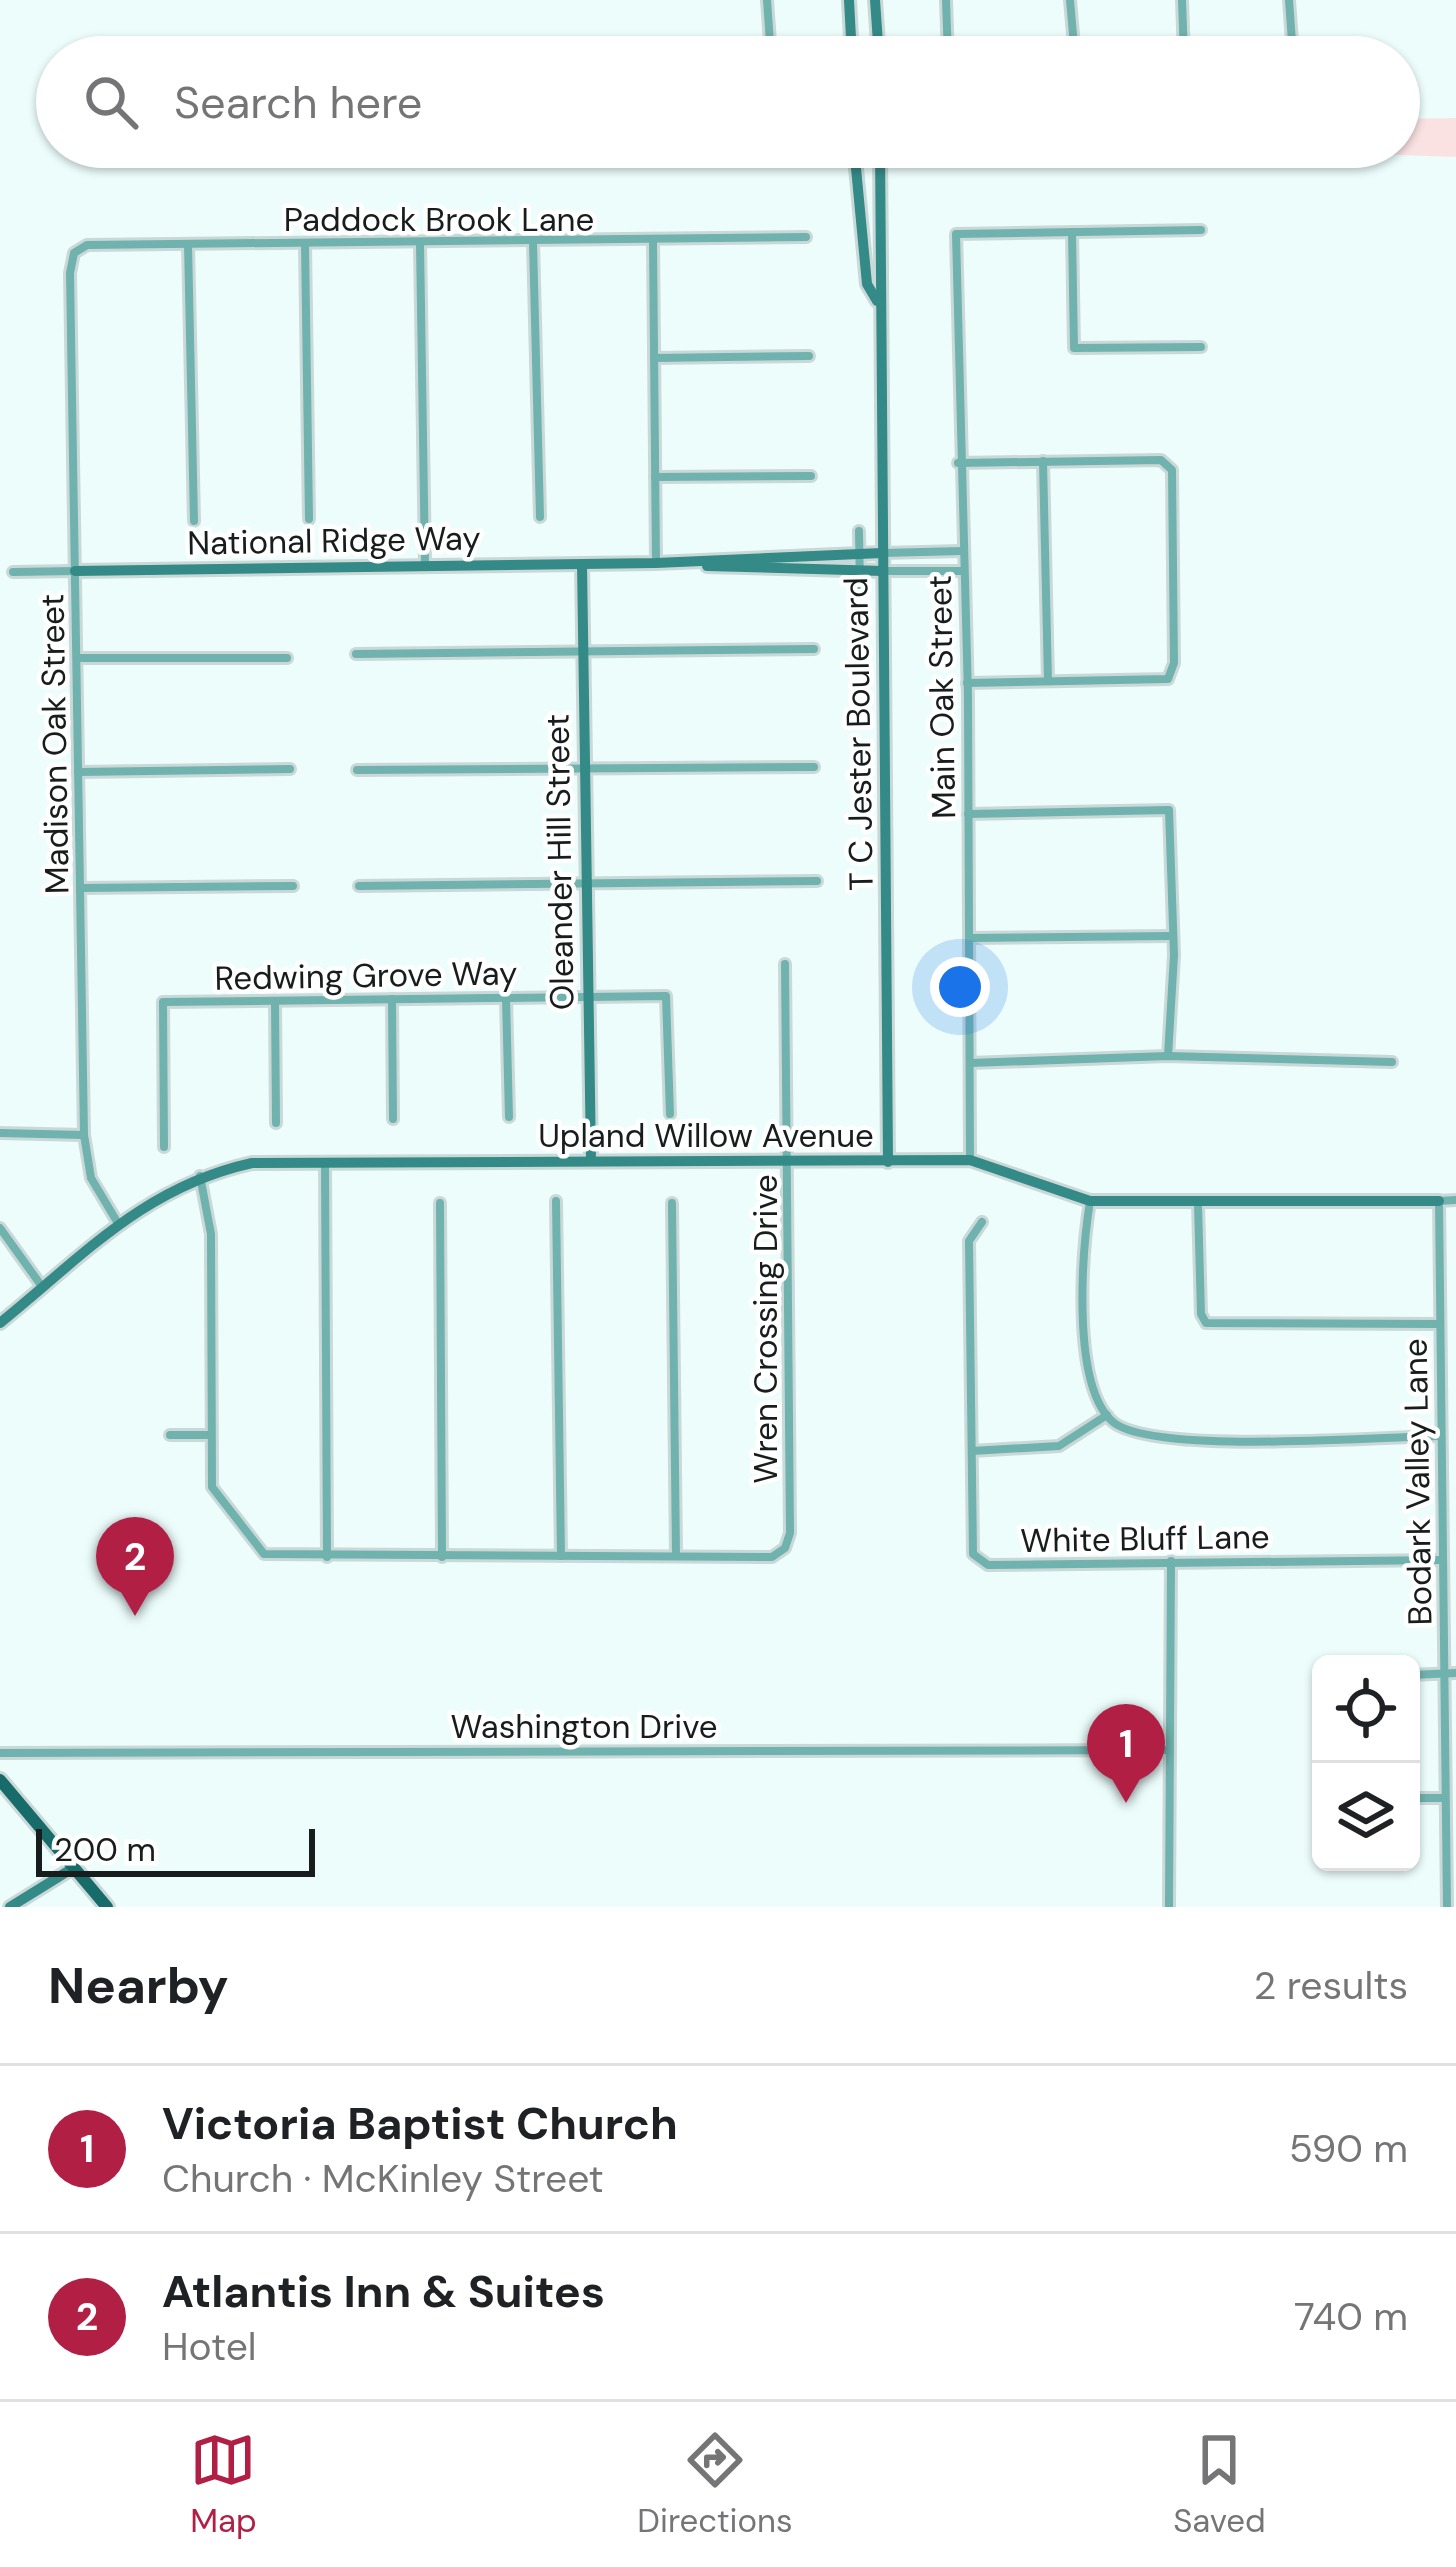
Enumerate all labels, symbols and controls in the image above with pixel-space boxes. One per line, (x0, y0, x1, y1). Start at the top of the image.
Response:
search box (36, 36, 1420, 168)
icon: search (78, 69, 144, 135)
text: Search here (174, 73, 422, 132)
street label: Paddock Brook Lane (284, 198, 594, 241)
street label: National Ridge Way (187, 516, 481, 565)
street label: Main Oak Street (918, 575, 965, 819)
street label: T C Jester Boulevard (834, 577, 883, 891)
street label: Madison Oak Street (30, 593, 79, 895)
street label: Oleander Hill Street (535, 713, 584, 1011)
street label: Redwing Grove Way (214, 951, 518, 1000)
your location (930, 957, 990, 1017)
street label: Upland Willow Avenue (538, 1114, 874, 1157)
street label: Wren Crossing Drive (744, 1174, 787, 1484)
street label: Bodark Valley Lane (1393, 1338, 1441, 1626)
street label: White Bluff Lane (1020, 1515, 1270, 1562)
pin: 2 (96, 1517, 174, 1616)
map controls (1312, 1655, 1420, 1871)
button: locate (1312, 1655, 1420, 1763)
pin: 1 (1087, 1704, 1165, 1803)
street label: Washington Drive (450, 1705, 718, 1748)
button: layers (1312, 1763, 1420, 1871)
scale bar (36, 1823, 315, 1876)
text: 200 m (54, 1828, 156, 1871)
text: Nearby (48, 1952, 229, 2019)
text: 2 results (1254, 1960, 1408, 2011)
text: Victoria Baptist Church (162, 2094, 678, 2153)
text: 1 (80, 2123, 94, 2174)
text: 590 m (1289, 2123, 1408, 2174)
text: Church · McKinley Street (162, 2153, 604, 2204)
text: Atlantis Inn & Suites (162, 2262, 605, 2321)
text: 2 (76, 2291, 98, 2342)
text: 740 m (1294, 2291, 1408, 2342)
text: Hotel (162, 2321, 257, 2372)
tab: Map (190, 2427, 257, 2542)
tab: Directions (637, 2427, 793, 2542)
tab: Saved (1173, 2427, 1266, 2542)

